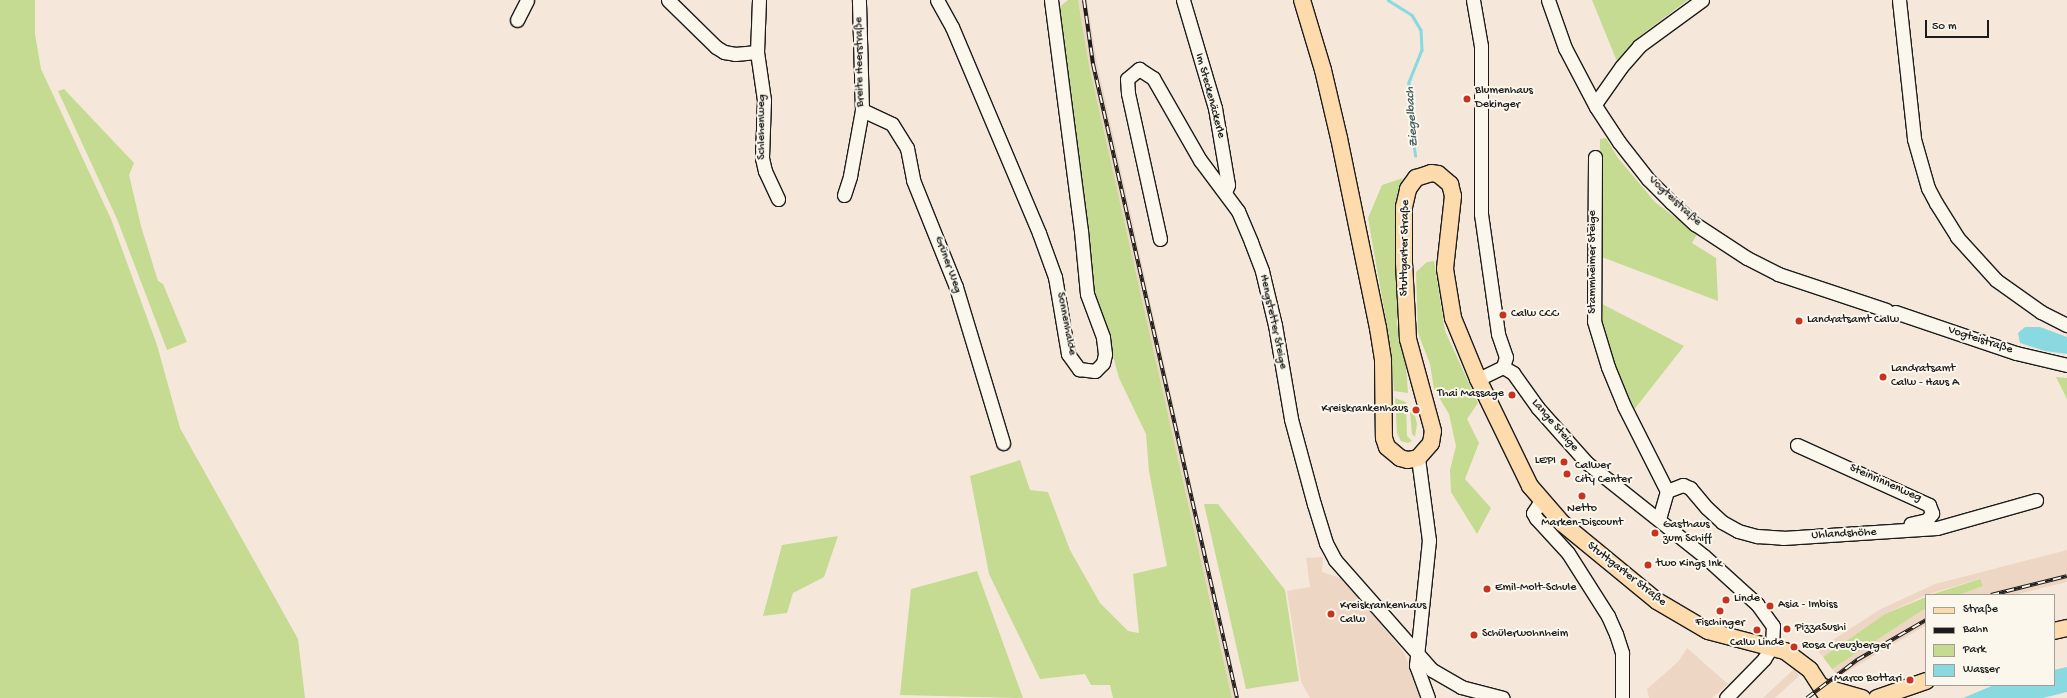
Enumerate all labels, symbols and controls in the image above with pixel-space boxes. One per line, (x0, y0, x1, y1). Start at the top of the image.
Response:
scale bar (1927, 12, 1991, 38)
street label: Breite Heerstraße (853, 17, 869, 107)
text: 50 m (1932, 20, 1957, 34)
street label: Im Steckenäckerle (1191, 52, 1227, 140)
place label: Blumenhaus Dekinger (1475, 85, 1533, 113)
water label: Ziegelbach (1403, 86, 1423, 148)
street label: Schlehenweg (756, 94, 770, 160)
marker: Blumenhaus Dekinger (1462, 94, 1472, 104)
street label: Vogteistraße (1645, 174, 1703, 230)
street label: Stuttgarter Straße (1398, 200, 1414, 296)
street label: Stammheimer Steige (1587, 210, 1601, 314)
street label: Grüner Weg (930, 235, 964, 295)
street label: Hengstetter Steige (1255, 273, 1289, 371)
street label: Sonnenhalde (1052, 291, 1078, 357)
place label: Calw CCC (1511, 308, 1558, 322)
marker: Calw CCC (1498, 310, 1508, 320)
place label: Landratsamt Calw (1807, 314, 1899, 328)
marker: Landratsamt Calw (1794, 316, 1804, 326)
street label: Vogteistraße (1946, 324, 2014, 358)
place label: Landratsamt Calw - Haus A (1891, 363, 1959, 391)
marker: Landratsamt Calw - Haus A (1878, 372, 1888, 382)
place label: Thai Massage (1437, 388, 1504, 402)
marker: Thai Massage (1507, 390, 1517, 400)
street label: Lange Steige (1527, 397, 1581, 455)
place label: Kreiskrankenhaus (1322, 403, 1408, 417)
marker: Kreiskrankenhaus (1411, 405, 1421, 415)
place label: LEPI (1535, 455, 1556, 469)
marker: LEPI (1559, 457, 1569, 467)
place label: Calwer City Center (1575, 460, 1631, 488)
street label: Steinrinnenweg (1847, 462, 1923, 506)
marker: Calwer City Center (1562, 469, 1572, 479)
marker: Netto Marken-Discount (1577, 491, 1587, 501)
place label: Netto Marken-Discount (1541, 503, 1623, 531)
place label: Gasthaus zum Schiff (1663, 519, 1711, 547)
street label: Uhlandshöhe (1811, 526, 1877, 544)
marker: Gasthaus zum Schiff (1650, 528, 1660, 538)
street label: Stuttgarter Straße (1583, 540, 1669, 610)
place label: two Kings Ink (1656, 558, 1722, 572)
marker: two Kings Ink (1643, 560, 1653, 570)
place label: Emil-Molt-Schule (1495, 582, 1576, 596)
marker: Emil-Molt-Schule (1482, 584, 1492, 594)
place label: Linde (1734, 593, 1760, 607)
legend (1925, 594, 2055, 686)
marker: Linde (1721, 595, 1731, 605)
place label: Asia - Imbiss (1778, 599, 1837, 613)
place label: Kreiskrankenhaus Calw (1340, 600, 1426, 628)
marker: Asia - Imbiss (1765, 601, 1775, 611)
text: Straße (1963, 603, 1998, 617)
marker: Fischinger (1715, 606, 1725, 616)
marker: Kreiskrankenhaus Calw (1325, 608, 1337, 620)
place label: Fischinger (1695, 617, 1745, 631)
place label: PizzaSushi (1795, 622, 1846, 636)
text: Bahn (1963, 623, 1988, 637)
marker: PizzaSushi (1782, 624, 1792, 634)
marker: Calw Linde (1752, 625, 1762, 635)
place label: Schülerwohnheim (1482, 628, 1568, 642)
marker: Schülerwohnheim (1469, 630, 1479, 640)
place label: Calw Linde (1730, 637, 1784, 651)
place label: Rosa Creuzberger (1802, 640, 1890, 654)
marker: Rosa Creuzberger (1789, 642, 1799, 652)
text: Park (1963, 643, 1986, 657)
text: Wasser (1963, 663, 1999, 677)
place label: Marco Bottari (1834, 673, 1902, 687)
marker: Marco Bottari (1905, 675, 1915, 685)

